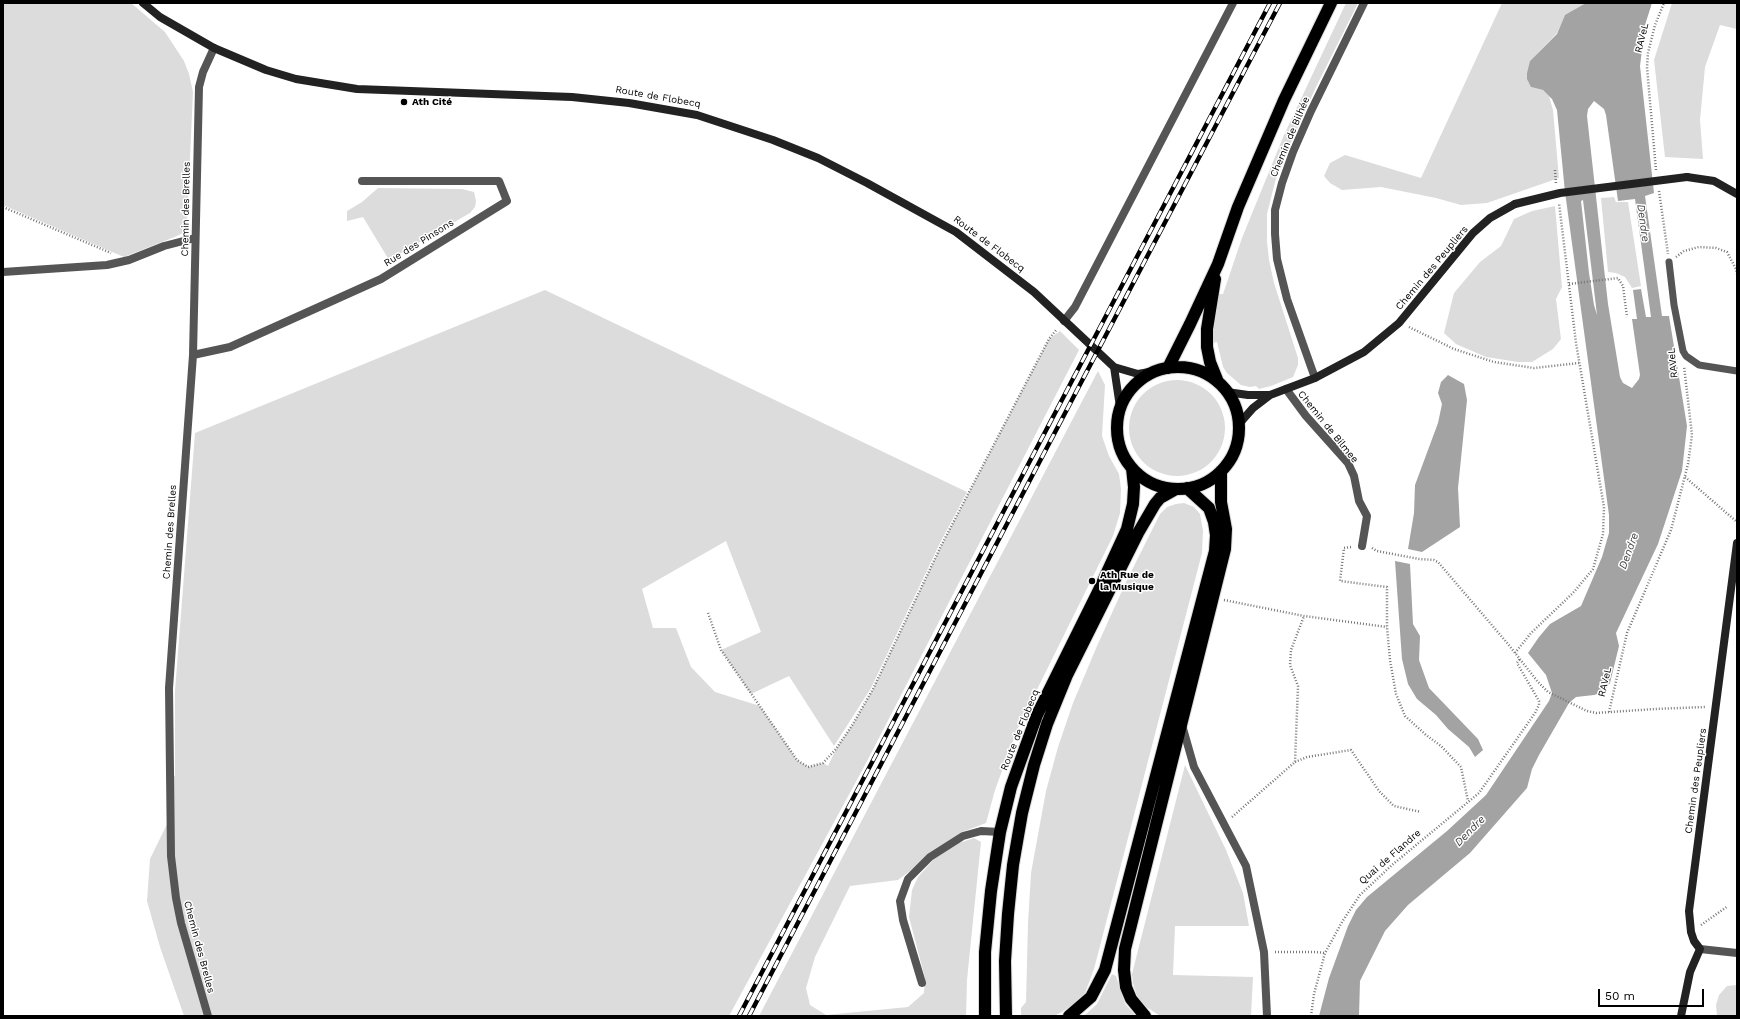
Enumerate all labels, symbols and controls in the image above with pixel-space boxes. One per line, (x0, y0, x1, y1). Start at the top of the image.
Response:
street label: RAVeL (1633, 22, 1651, 54)
street label: Route de Flobecq (614, 84, 702, 110)
street label: Chemin de Bilhée (1268, 95, 1312, 179)
place label: Ath Cité (412, 96, 452, 108)
marker: Ath Cité (399, 97, 409, 107)
street label: Chemin des Brelles (179, 162, 193, 256)
water label: Dendre (1634, 203, 1652, 243)
street label: Route de Flobecq (951, 213, 1027, 275)
street label: Rue des Pinsons (382, 217, 456, 269)
street label: Chemin des Peupliers (1393, 223, 1471, 313)
street label: RAVeL (1665, 347, 1681, 379)
street label: Chemin de Bilmee (1295, 388, 1361, 466)
street label: Chemin des Brelles (161, 484, 179, 580)
water label: Dendre (1616, 531, 1642, 571)
place label: Ath Rue de la Musique (1100, 569, 1154, 592)
marker: Ath Rue de la Musique (1087, 576, 1097, 586)
street label: RAVeL (1596, 666, 1614, 698)
street label: Route de Flobecq (998, 688, 1042, 772)
street label: Chemin des Peupliers (1683, 728, 1709, 834)
water label: Dendre (1452, 813, 1488, 849)
street label: Quai de Flandre (1357, 827, 1423, 887)
street label: Chemin des Brelles (181, 900, 217, 994)
scale bar (1600, 981, 1706, 1007)
text: 50 m (1605, 989, 1635, 1003)

